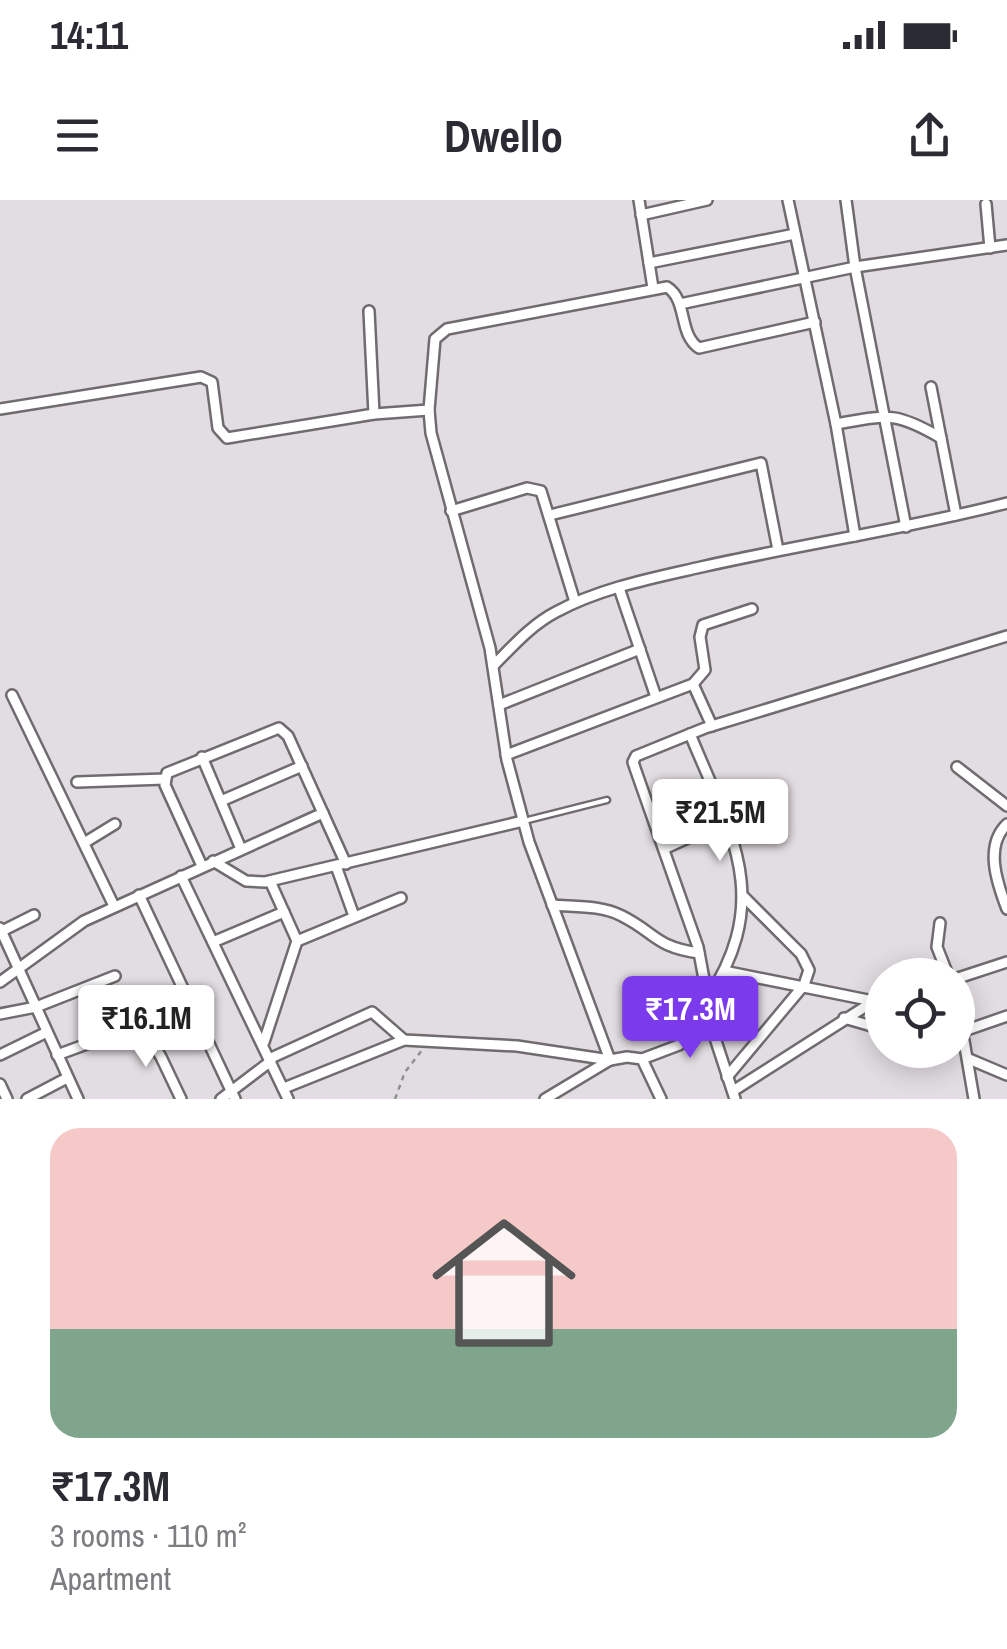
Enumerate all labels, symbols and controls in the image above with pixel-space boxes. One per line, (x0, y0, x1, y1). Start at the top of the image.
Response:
text: 14:11 (50, 10, 128, 61)
text: Dwello (444, 105, 563, 166)
icon: menu (50, 108, 105, 163)
icon: share (902, 108, 957, 163)
pin: ₹21.5M (639, 779, 801, 864)
text: ₹21.5M (674, 790, 766, 833)
map controls (865, 958, 975, 1068)
button: locate (865, 958, 975, 1068)
pin: ₹17.3M (609, 976, 771, 1061)
pin: ₹16.1M (65, 985, 227, 1070)
text: ₹17.3M (644, 987, 736, 1030)
text: ₹16.1M (100, 996, 192, 1039)
icon: home (414, 1193, 594, 1373)
text: ₹17.3M (50, 1458, 170, 1514)
text: 3 rooms · 110 m² (50, 1514, 246, 1557)
text: Apartment (50, 1557, 171, 1600)

